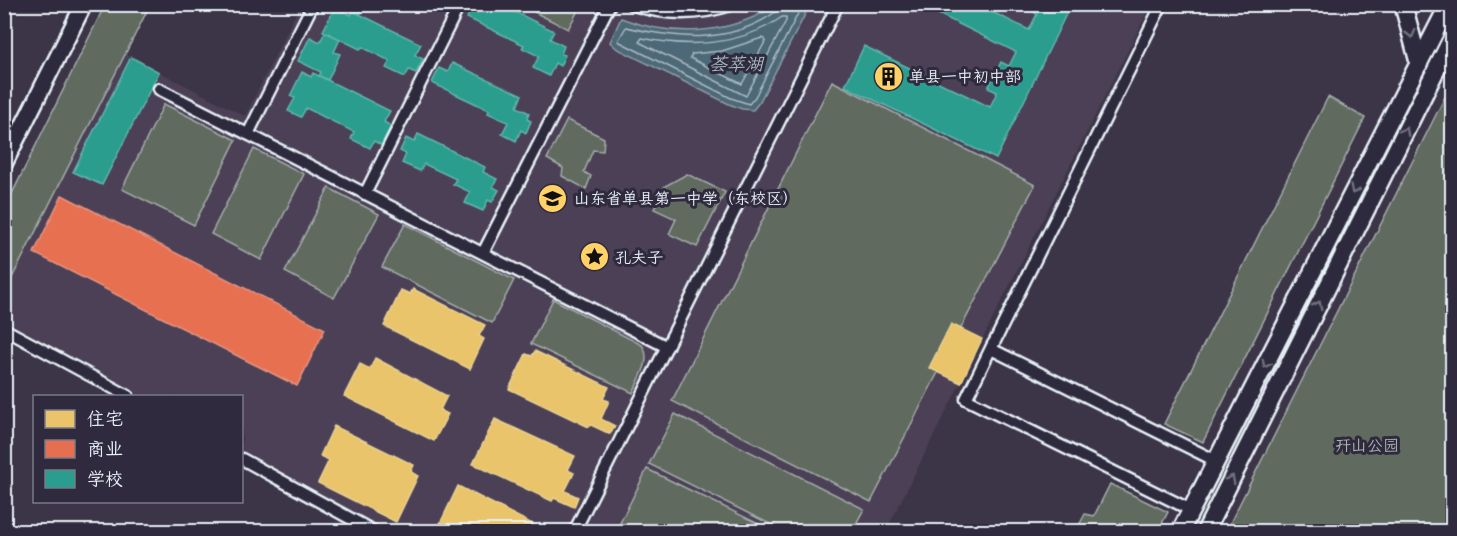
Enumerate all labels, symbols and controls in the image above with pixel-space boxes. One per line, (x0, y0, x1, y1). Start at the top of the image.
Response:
one-way arrow (1404, 28, 1416, 39)
water label: 荟萃湖 (709, 55, 765, 77)
building icon: 单县一中初中部 (872, 60, 904, 92)
place label: 单县一中初中部 (909, 68, 1021, 89)
one-way arrow (1398, 126, 1410, 137)
school or university icon: 山东省单县第一中学（东校区） (537, 182, 569, 214)
one-way arrow (1350, 184, 1361, 195)
place label: 山东省单县第一中学（东校区） (574, 190, 798, 211)
place icon: 孔夫子 (578, 241, 610, 273)
place label: 孔夫子 (615, 250, 663, 270)
one-way arrow (1311, 300, 1322, 311)
one-way arrow (1261, 358, 1273, 369)
legend (33, 395, 243, 503)
text: 住宅 (87, 410, 123, 432)
park label: 幵山公园 (1335, 438, 1399, 458)
text: 商业 (87, 440, 123, 462)
text: 学校 (87, 470, 123, 492)
one-way arrow (1223, 475, 1235, 486)

